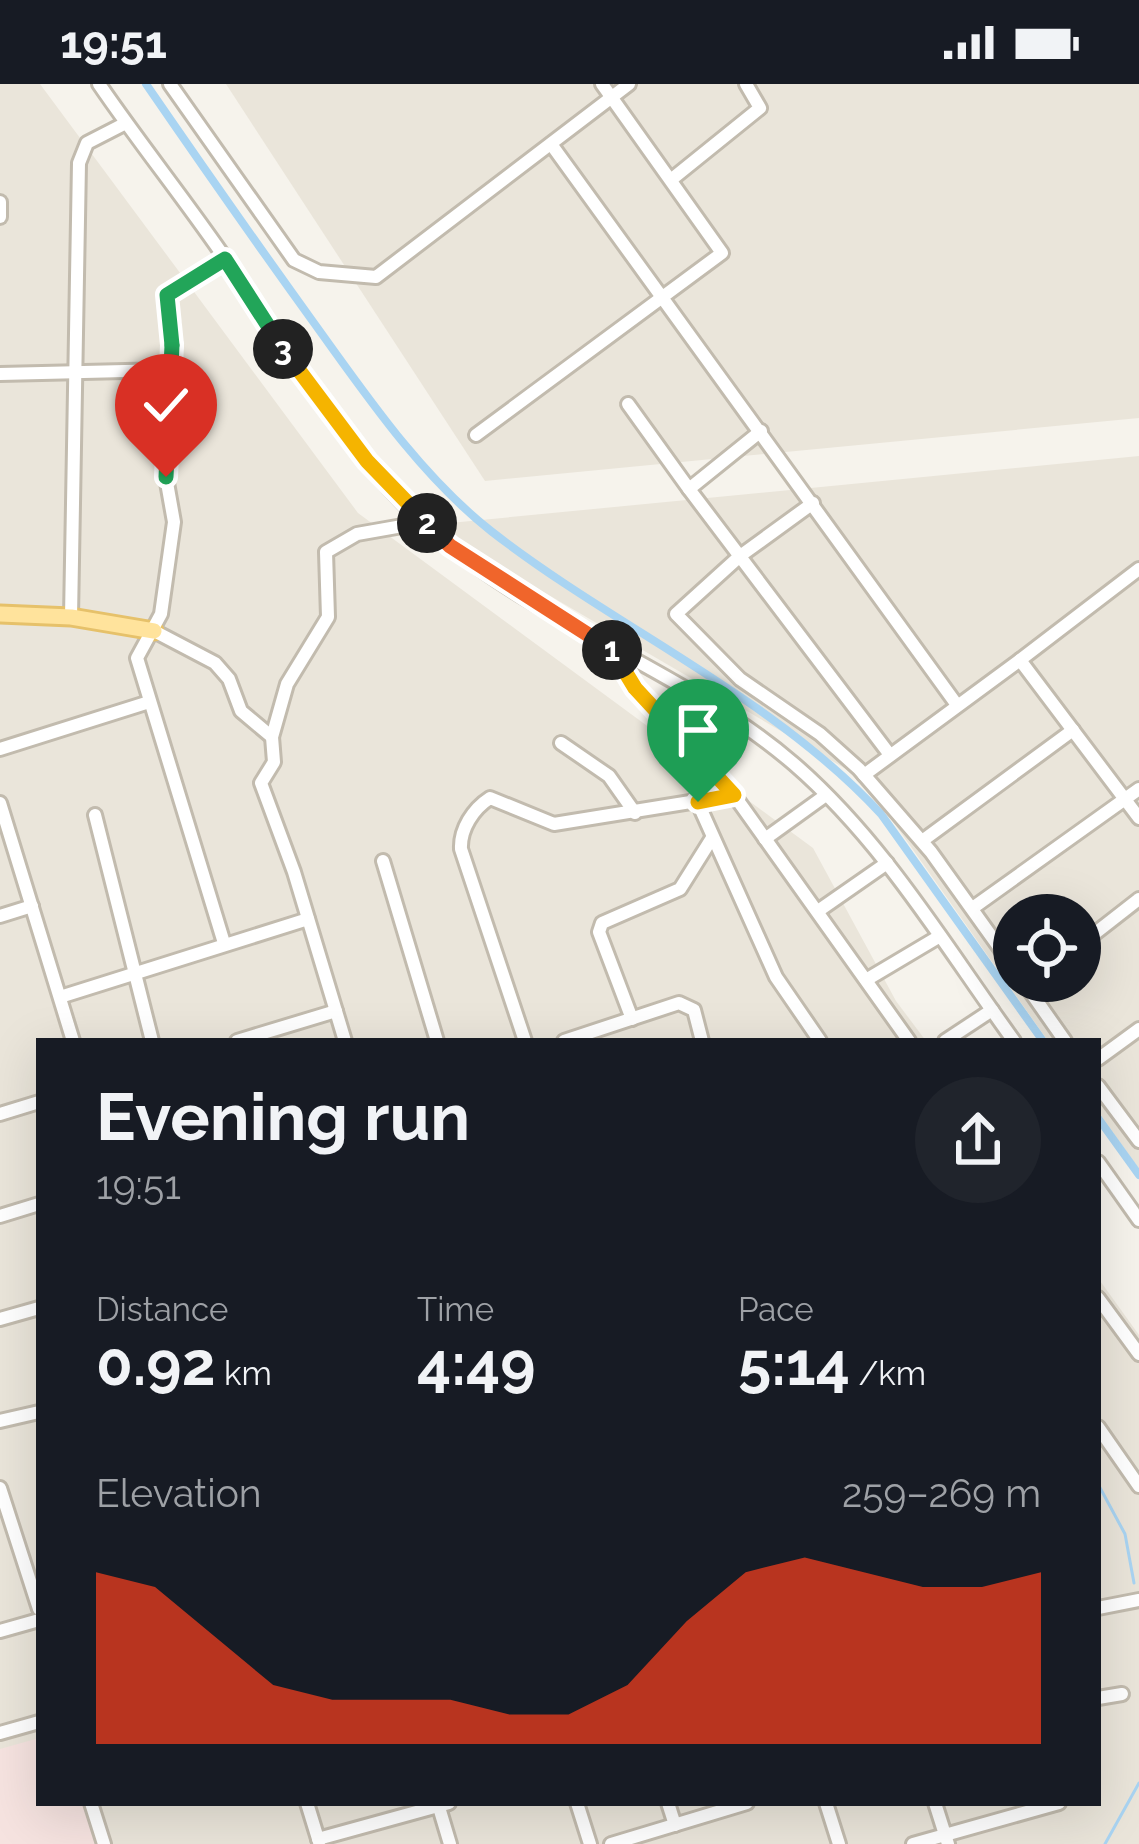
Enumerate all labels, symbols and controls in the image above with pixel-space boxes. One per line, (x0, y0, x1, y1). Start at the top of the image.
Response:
text: 19:51 (60, 16, 167, 69)
pin: 3 (253, 319, 313, 379)
text: 3 (274, 329, 292, 368)
pin (115, 354, 217, 477)
icon: check (133, 372, 199, 438)
pin: 2 (397, 493, 457, 553)
text: 2 (418, 503, 436, 542)
pin: 1 (582, 620, 642, 680)
text: 1 (604, 630, 620, 669)
pin (647, 679, 749, 802)
icon: arrive (665, 697, 731, 763)
map controls (993, 894, 1101, 1002)
button: locate (993, 894, 1101, 1002)
button: share (915, 1077, 1041, 1203)
text: Evening run (96, 1078, 470, 1155)
text: 19:51 (96, 1162, 181, 1208)
text: Distance (96, 1290, 228, 1329)
text: Time (417, 1290, 494, 1329)
text: Pace (738, 1290, 814, 1329)
text: 0.92 (96, 1329, 216, 1399)
text: 4:49 (417, 1329, 536, 1399)
text: 5:14 (738, 1329, 850, 1399)
text: km (216, 1354, 272, 1393)
text: /km (850, 1354, 926, 1393)
text: Elevation (96, 1470, 262, 1516)
text: 259–269 m (842, 1470, 1041, 1516)

